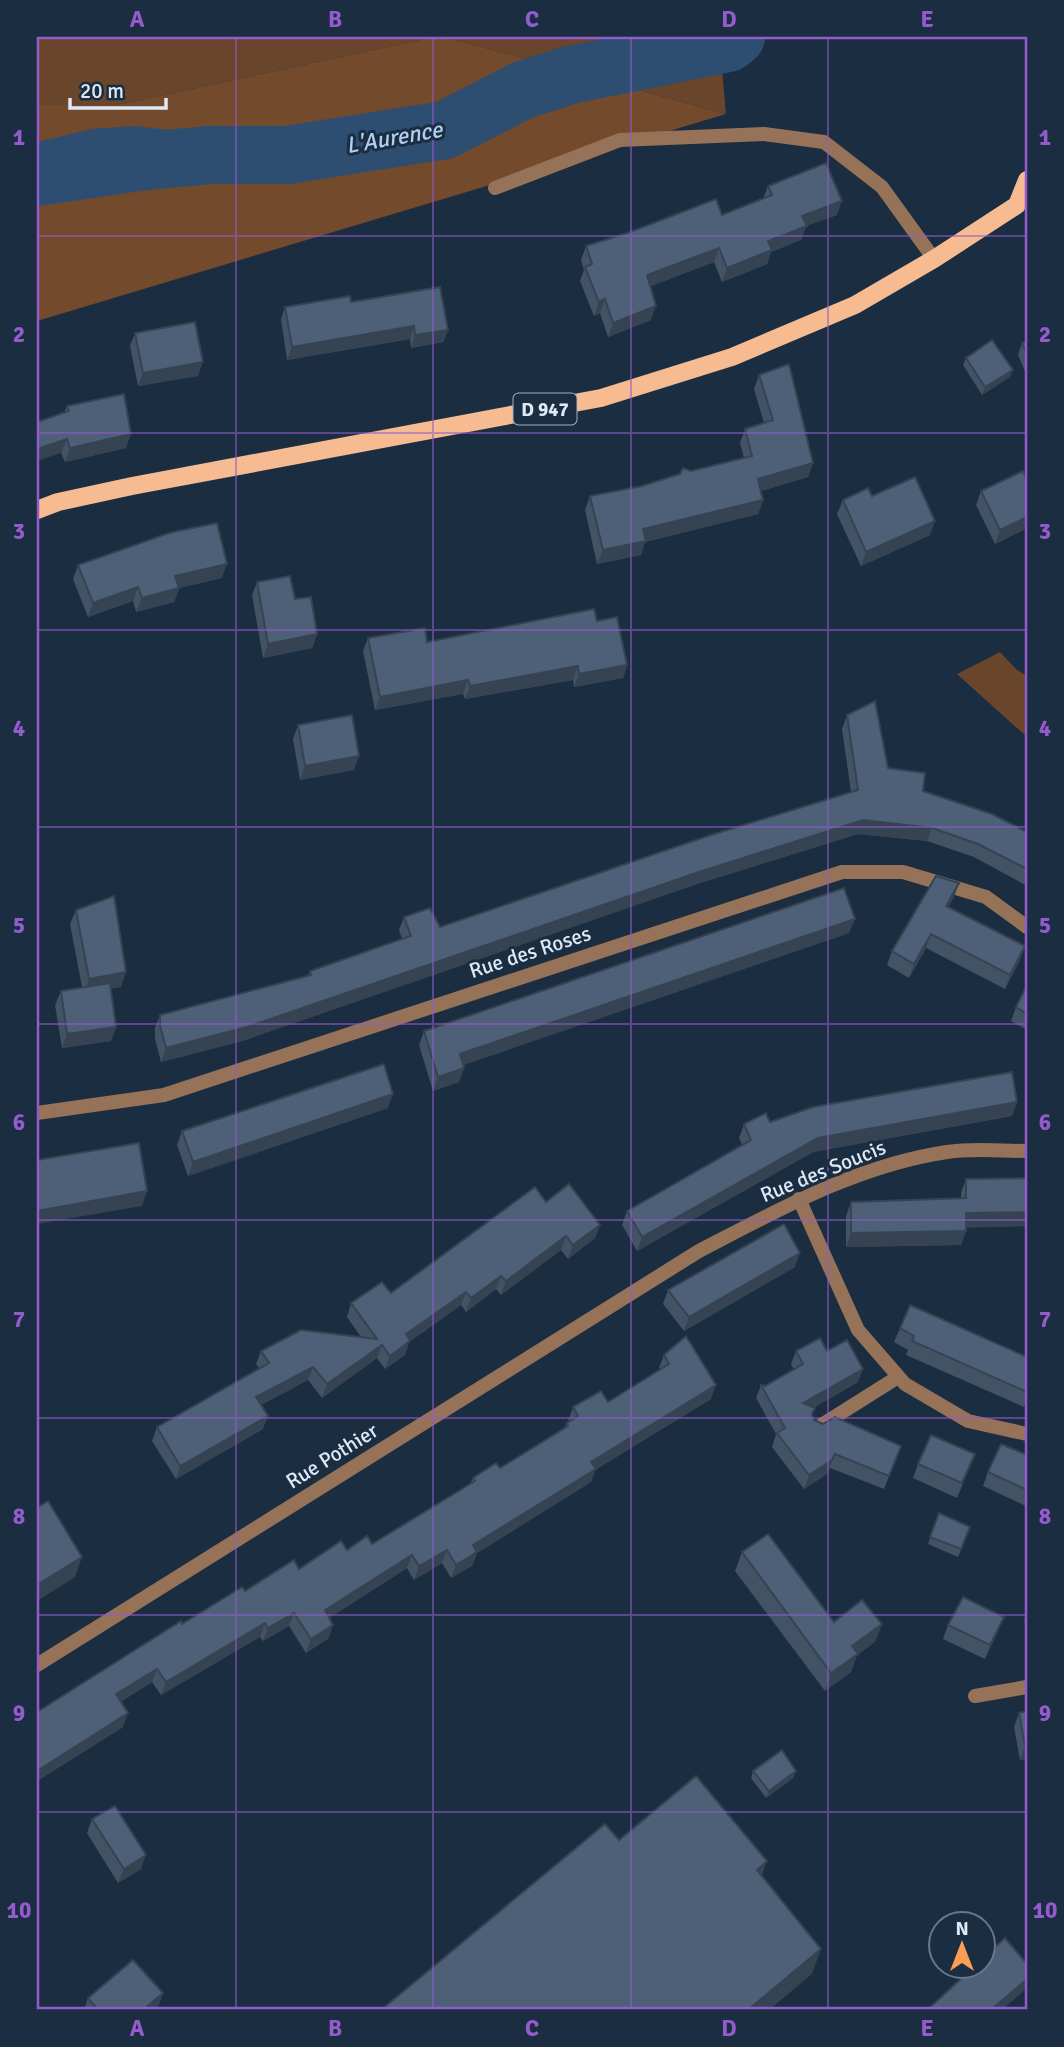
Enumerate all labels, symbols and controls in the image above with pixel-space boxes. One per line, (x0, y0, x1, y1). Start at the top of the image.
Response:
text: A (130, 5, 145, 34)
text: B (328, 5, 342, 34)
text: C (525, 5, 539, 34)
text: D (721, 5, 737, 34)
text: E (920, 5, 934, 34)
scale bar (70, 66, 166, 110)
text: 20 m (80, 78, 124, 104)
water label: L'Aurence (344, 115, 446, 160)
text: 1 (13, 123, 25, 152)
text: 1 (1039, 123, 1051, 152)
text: 2 (13, 320, 25, 349)
text: 2 (1039, 320, 1051, 349)
road number: D 947 (514, 394, 576, 424)
text: 3 (13, 517, 25, 546)
text: 3 (1039, 517, 1051, 546)
text: 4 (13, 714, 25, 743)
text: 4 (1039, 714, 1051, 743)
text: 5 (13, 911, 25, 940)
text: 5 (1039, 911, 1051, 940)
street label: Rue des Roses (466, 920, 594, 984)
text: 6 (13, 1108, 25, 1137)
text: 6 (1039, 1108, 1051, 1137)
street label: Rue des Soucis (756, 1134, 890, 1208)
text: 7 (13, 1305, 25, 1334)
text: 7 (1039, 1305, 1051, 1334)
street label: Rue Pothier (281, 1417, 383, 1494)
text: 8 (13, 1502, 25, 1531)
text: 8 (1039, 1502, 1051, 1531)
text: 9 (13, 1699, 25, 1728)
text: 9 (1039, 1699, 1051, 1728)
text: 10 (7, 1896, 31, 1925)
text: 10 (1033, 1896, 1057, 1925)
north arrow (928, 1910, 998, 1980)
text: N (955, 1917, 969, 1941)
text: A (130, 2014, 145, 2043)
text: B (328, 2014, 342, 2043)
text: C (525, 2014, 539, 2043)
text: D (721, 2014, 737, 2043)
text: E (920, 2014, 934, 2043)

